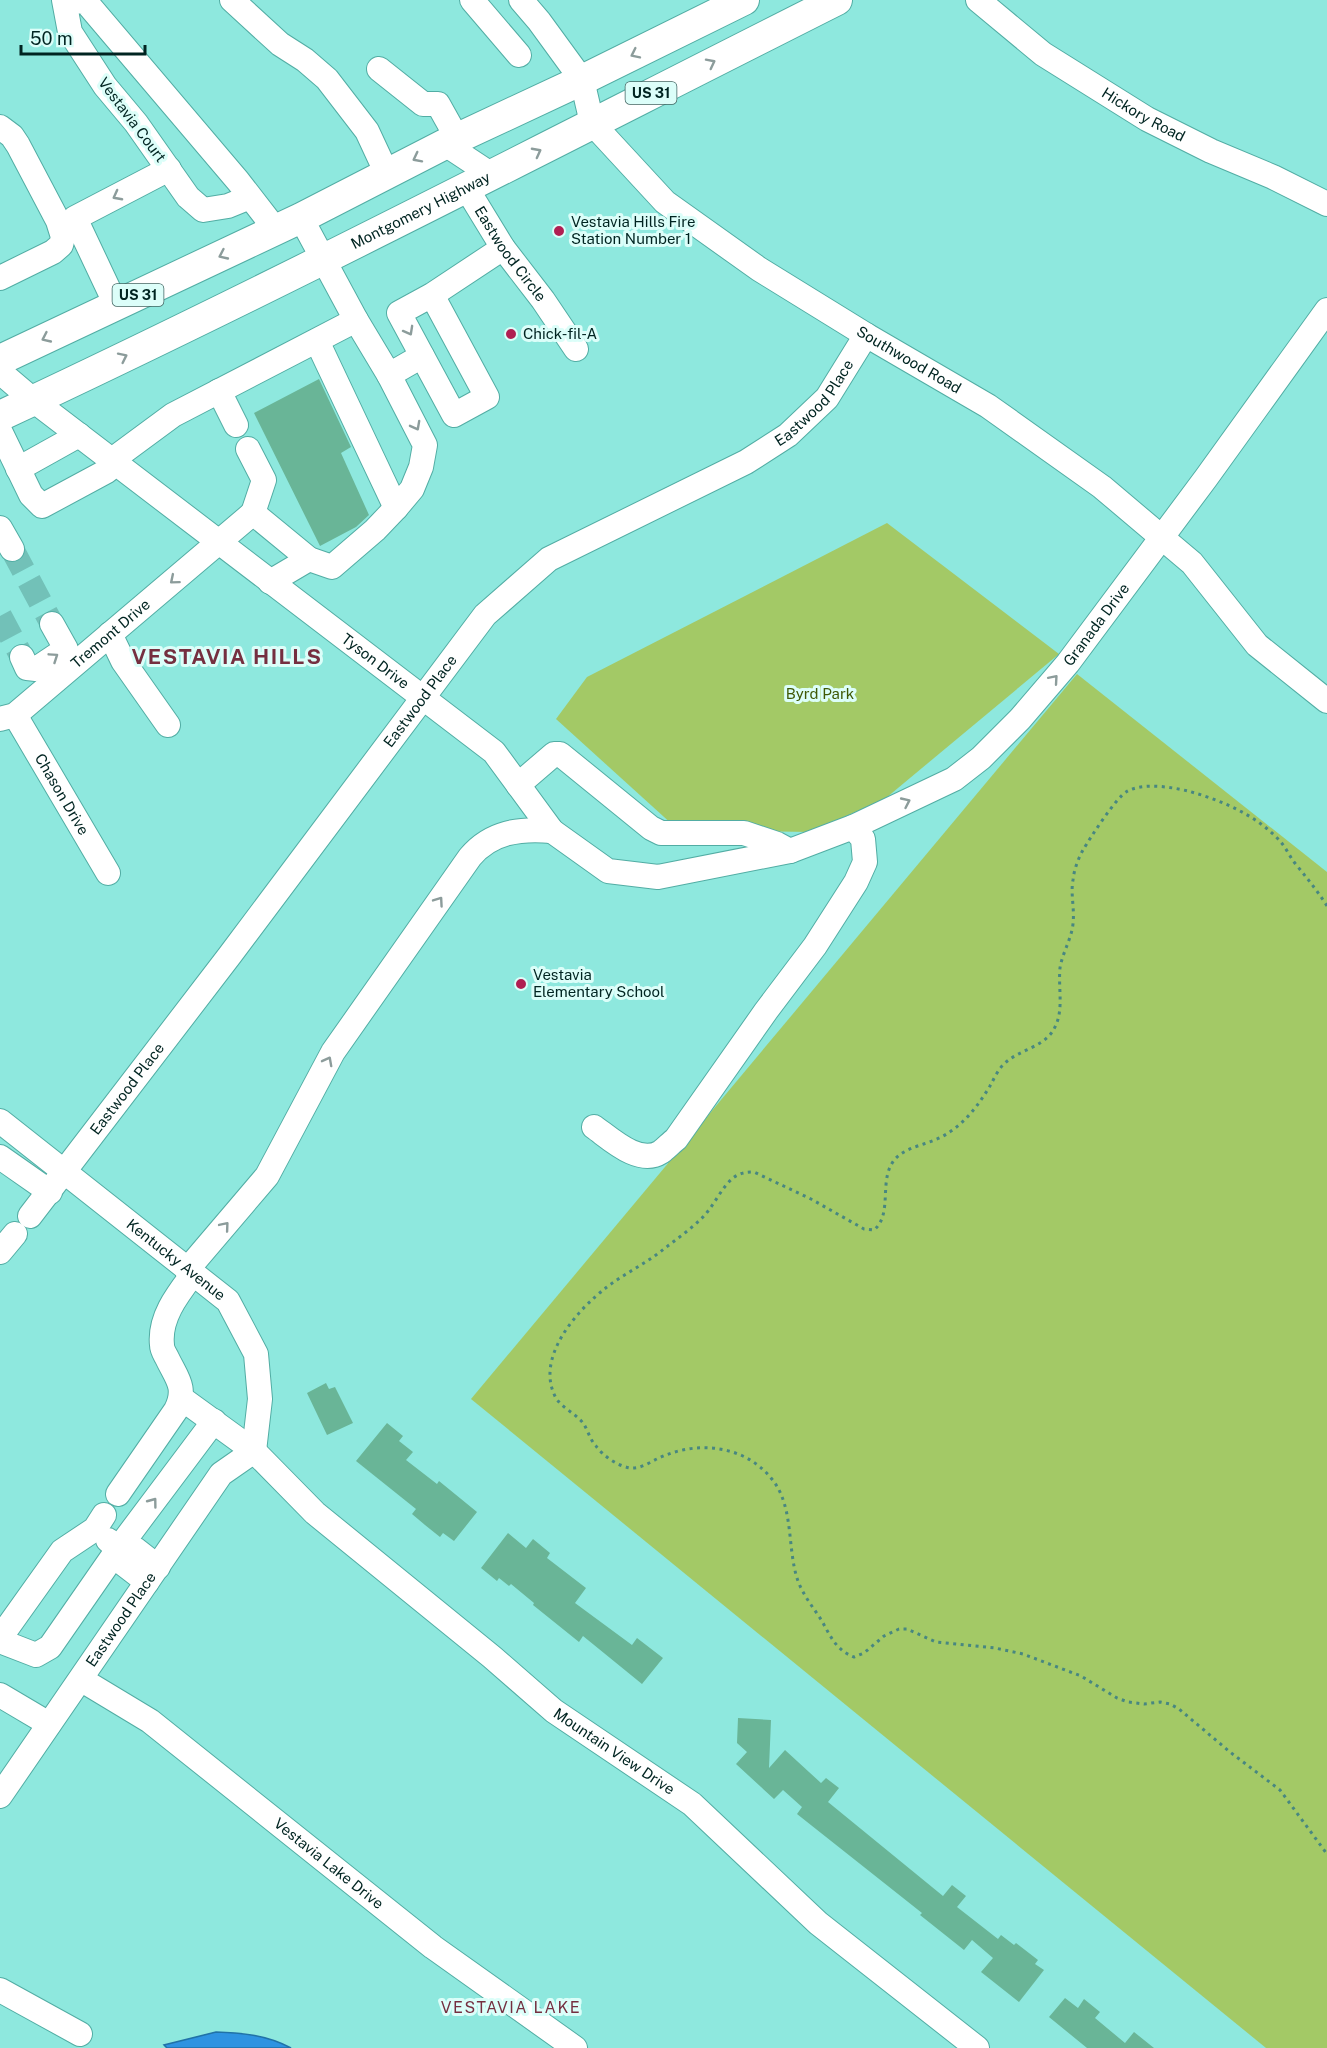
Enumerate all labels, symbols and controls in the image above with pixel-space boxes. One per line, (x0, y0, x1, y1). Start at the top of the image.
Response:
scale bar (21, 18, 146, 56)
text: 50 m (30, 28, 73, 49)
one-way arrow (630, 46, 641, 58)
one-way arrow (705, 59, 716, 71)
street label: Vestavia Court (95, 74, 170, 165)
road number: US 31 (626, 82, 676, 104)
street label: Hickory Road (1099, 84, 1188, 145)
one-way arrow (531, 148, 542, 159)
one-way arrow (412, 151, 423, 163)
street label: Montgomery Highway (348, 168, 493, 252)
one-way arrow (112, 189, 123, 200)
street label: Eastwood Circle (472, 203, 550, 304)
place label: Vestavia Hills Fire Station Number 1 (571, 213, 695, 247)
marker: Vestavia Hills Fire Station Number 1 (552, 224, 566, 238)
one-way arrow (218, 247, 229, 259)
road number: US 31 (112, 284, 164, 306)
street label: Southwood Road (854, 322, 964, 397)
one-way arrow (402, 325, 413, 336)
place label: Chick-fil-A (523, 325, 597, 342)
marker: Chick-fil-A (504, 327, 518, 341)
one-way arrow (42, 331, 53, 343)
one-way arrow (117, 352, 128, 364)
street label: Eastwood Place (772, 356, 857, 449)
one-way arrow (409, 420, 420, 431)
one-way arrow (170, 573, 181, 584)
street label: Granada Drive (1060, 580, 1132, 669)
street label: Tremont Drive (68, 595, 153, 672)
street label: Tyson Drive (339, 630, 413, 692)
district label: VESTAVIA HILLS (132, 644, 323, 669)
street label: Eastwood Place (380, 652, 460, 750)
one-way arrow (48, 653, 59, 664)
one-way arrow (1047, 675, 1058, 686)
park label: Byrd Park (786, 685, 854, 702)
street label: Chason Drive (32, 750, 93, 838)
one-way arrow (900, 797, 911, 809)
one-way arrow (432, 897, 443, 908)
place label: Vestavia Elementary School (533, 966, 665, 1000)
marker: Vestavia Elementary School (514, 977, 528, 991)
street label: Eastwood Place (86, 1040, 167, 1138)
one-way arrow (321, 1057, 332, 1068)
street label: Kentucky Avenue (123, 1215, 229, 1304)
one-way arrow (218, 1222, 229, 1233)
one-way arrow (146, 1498, 157, 1509)
street label: Eastwood Place (82, 1569, 159, 1670)
street label: Mountain View Drive (551, 1704, 678, 1798)
street label: Vestavia Lake Drive (271, 1814, 387, 1912)
district label: VESTAVIA LAKE (441, 1998, 581, 2017)

